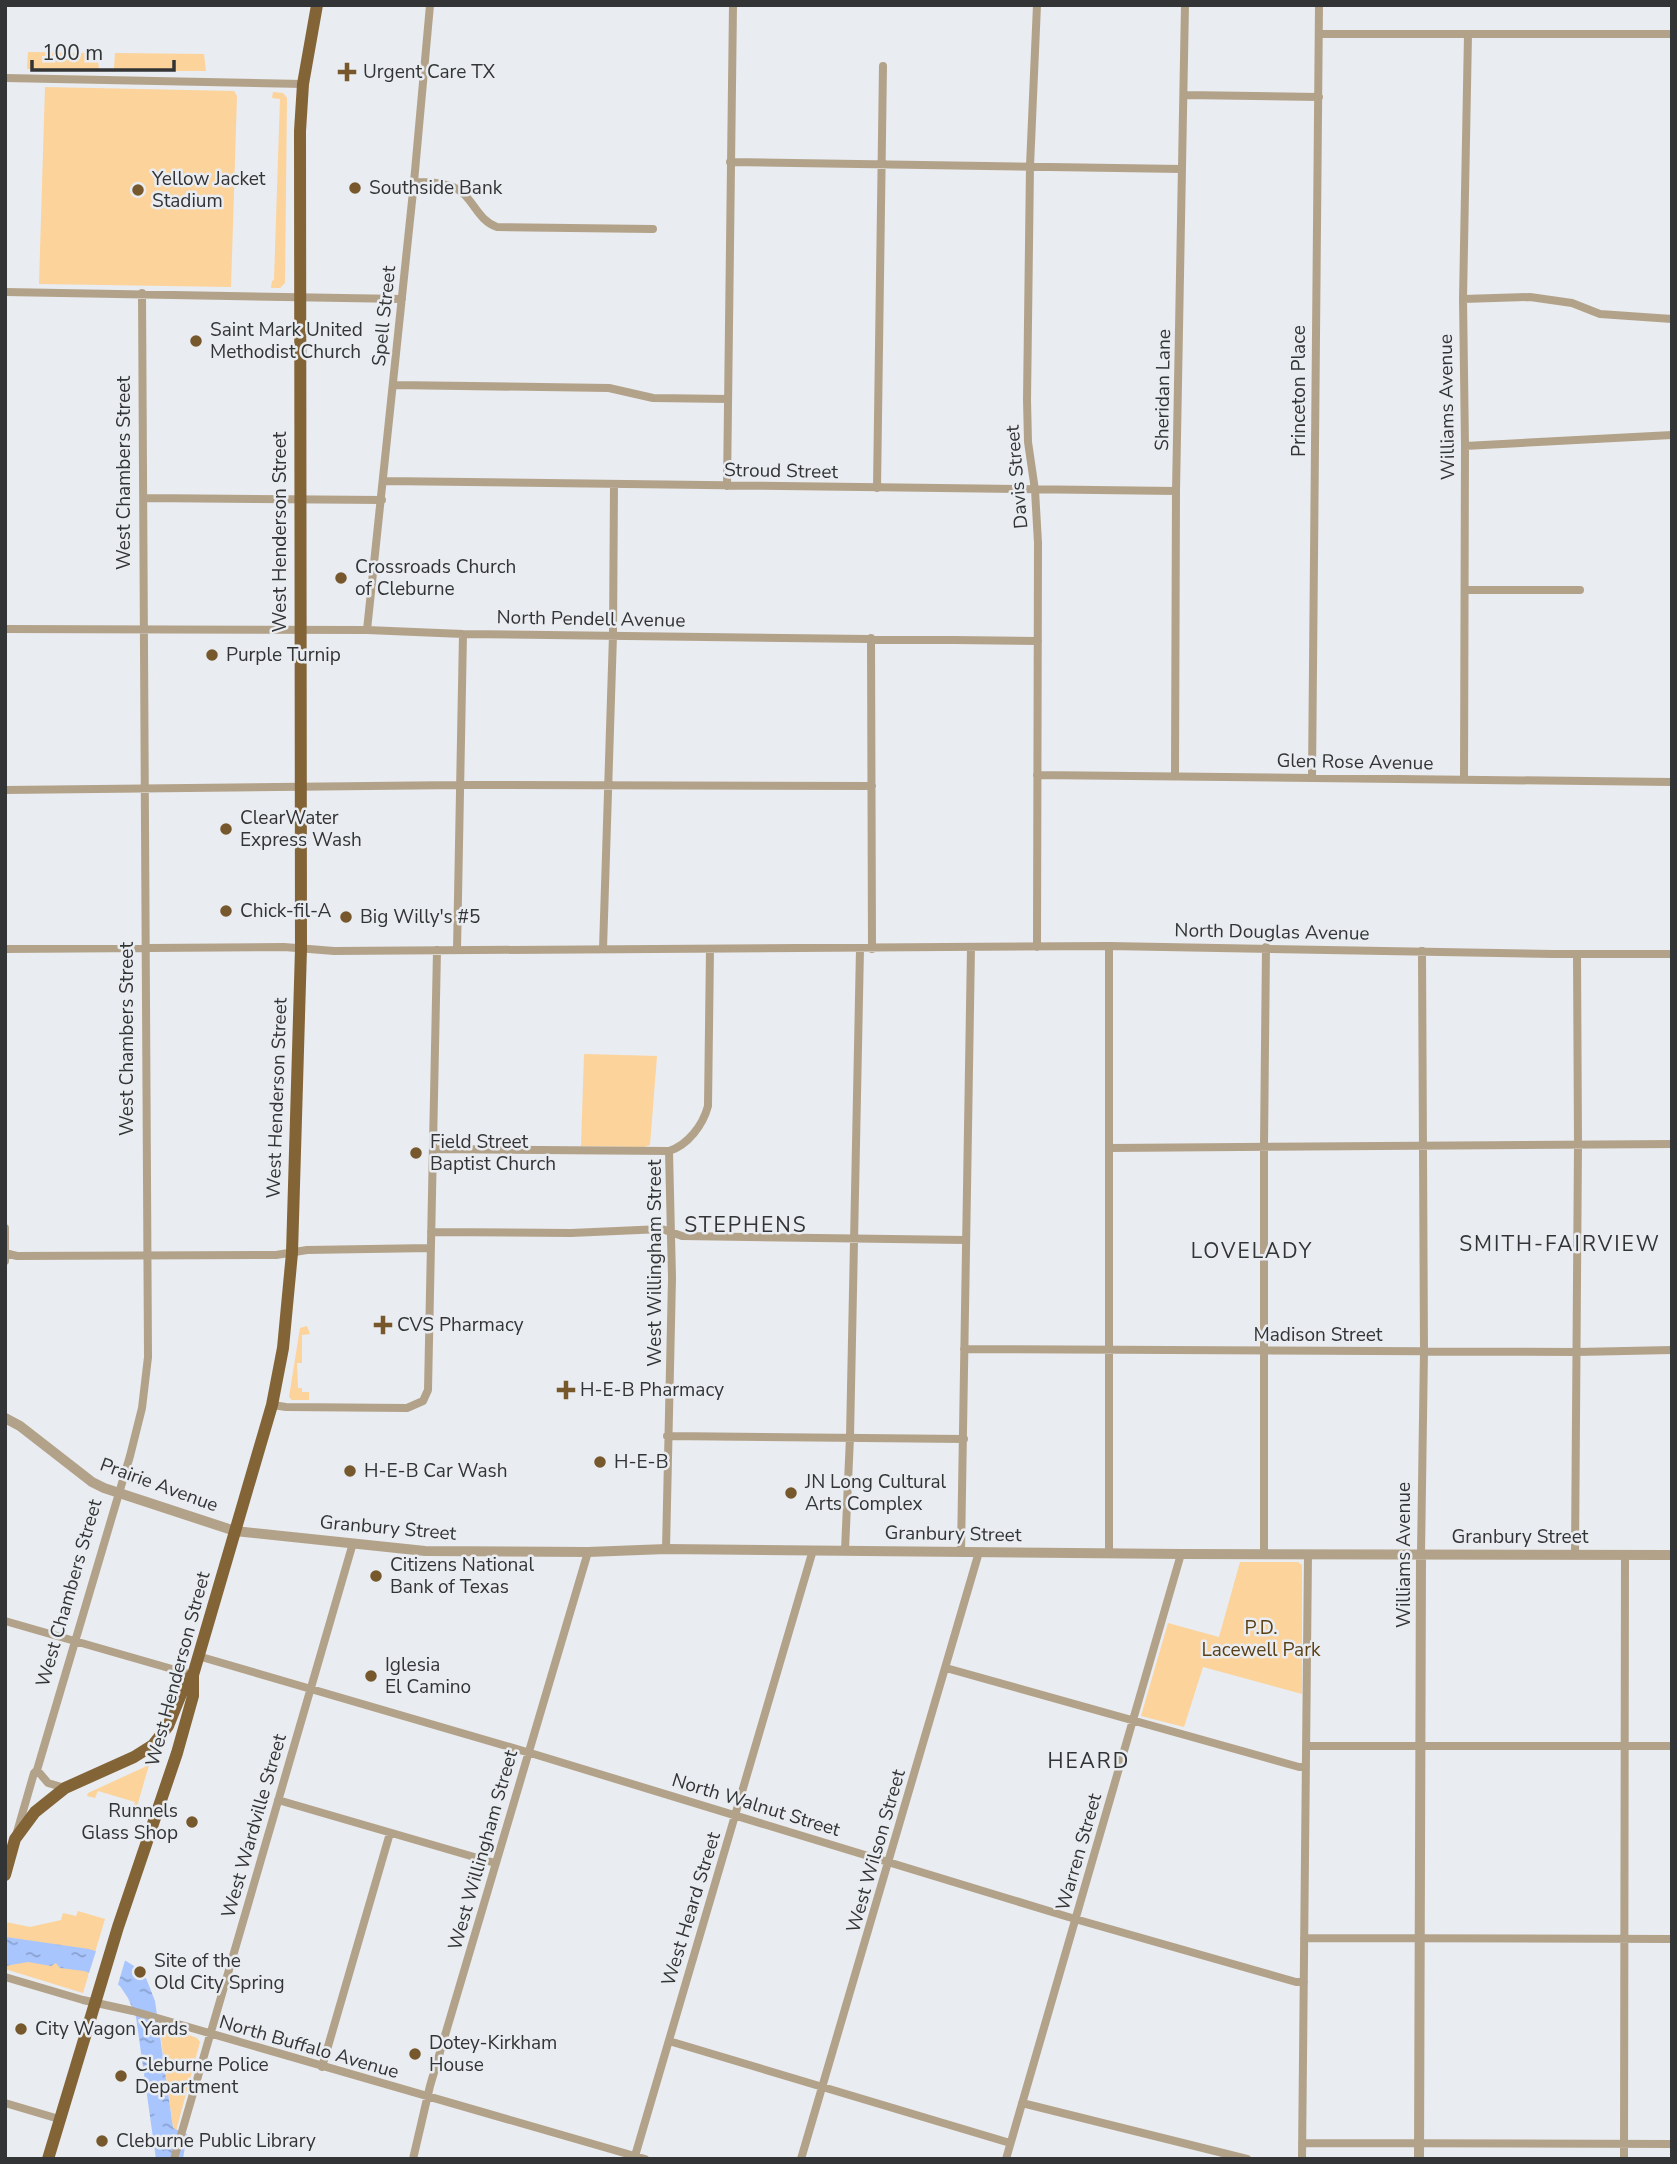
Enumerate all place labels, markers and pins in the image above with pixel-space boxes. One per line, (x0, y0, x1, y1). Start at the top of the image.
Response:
place label: Urgent Care TX (363, 59, 496, 85)
marker: Urgent Care TX (337, 62, 357, 82)
place label: Yellow Jacket Stadium (151, 166, 266, 214)
place label: Southside Bank (369, 175, 503, 201)
marker: Southside Bank (347, 180, 363, 196)
marker: Yellow Jacket Stadium (130, 182, 146, 198)
place label: Saint Mark United Methodist Church (210, 317, 363, 365)
marker: Saint Mark United Methodist Church (188, 333, 204, 349)
place label: Crossroads Church of Cleburne (355, 554, 516, 602)
marker: Crossroads Church of Cleburne (333, 570, 349, 586)
place label: Purple Turnip (226, 642, 341, 668)
marker: Purple Turnip (204, 647, 220, 663)
place label: ClearWater Express Wash (240, 805, 362, 853)
marker: ClearWater Express Wash (218, 821, 234, 837)
place label: Chick-fil-A (240, 898, 332, 924)
marker: Chick-fil-A (218, 903, 234, 919)
place label: Big Willy's #5 (360, 904, 480, 930)
marker: Big Willy's #5 (338, 909, 354, 925)
place label: Field Street Baptist Church (430, 1129, 556, 1177)
marker: Field Street Baptist Church (408, 1145, 424, 1161)
place label: CVS Pharmacy (397, 1312, 524, 1338)
marker: CVS Pharmacy (375, 1317, 391, 1333)
place label: H-E-B Pharmacy (580, 1377, 724, 1403)
marker: H-E-B Pharmacy (558, 1382, 574, 1398)
place label: H-E-B (614, 1449, 669, 1475)
marker: H-E-B (592, 1454, 608, 1470)
place label: H-E-B Car Wash (364, 1458, 507, 1484)
marker: H-E-B Car Wash (342, 1463, 358, 1479)
place label: JN Long Cultural Arts Complex (804, 1469, 946, 1517)
marker: JN Long Cultural Arts Complex (783, 1485, 799, 1501)
place label: Citizens National Bank of Texas (390, 1552, 534, 1600)
marker: Citizens National Bank of Texas (368, 1568, 384, 1584)
place label: Iglesia El Camino (385, 1652, 471, 1700)
marker: Iglesia El Camino (363, 1668, 379, 1684)
place label: Runnels Glass Shop (81, 1798, 178, 1846)
marker: Runnels Glass Shop (184, 1814, 200, 1830)
place label: Site of the Old City Spring (154, 1948, 285, 1996)
marker: Site of the Old City Spring (132, 1964, 148, 1980)
place label: City Wagon Yards (35, 2016, 188, 2042)
marker: City Wagon Yards (13, 2021, 29, 2037)
place label: Dotey-Kirkham House (429, 2030, 557, 2078)
marker: Dotey-Kirkham House (407, 2046, 423, 2062)
place label: Cleburne Police Department (135, 2052, 269, 2100)
marker: Cleburne Police Department (113, 2068, 129, 2084)
place label: Cleburne Public Library (116, 2128, 316, 2154)
marker: Cleburne Public Library (94, 2133, 110, 2149)

